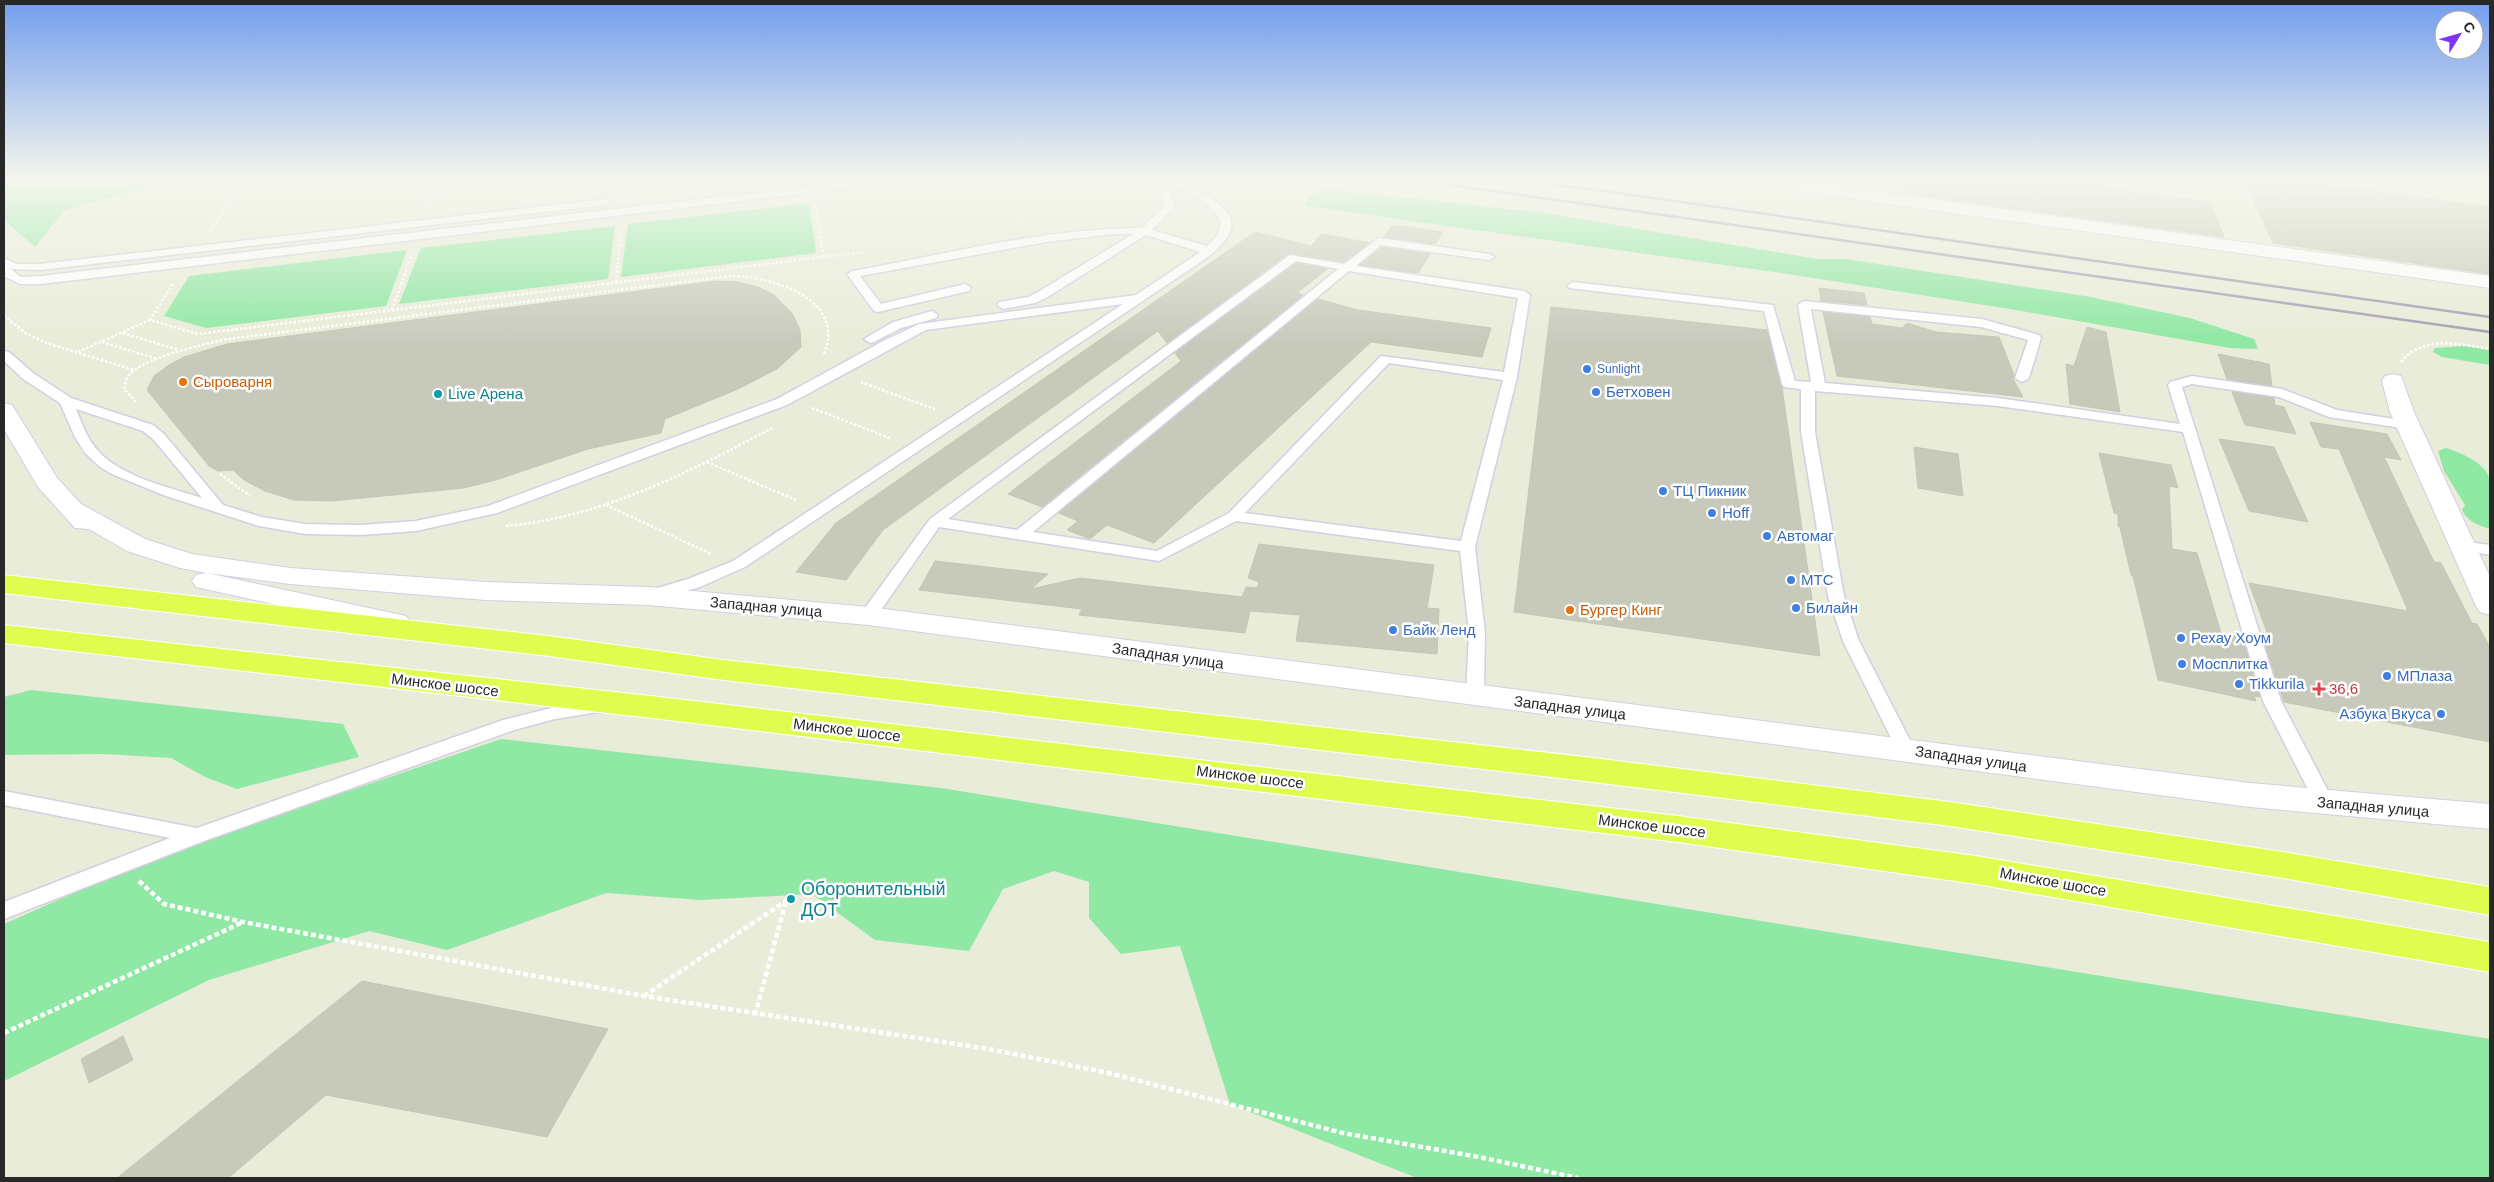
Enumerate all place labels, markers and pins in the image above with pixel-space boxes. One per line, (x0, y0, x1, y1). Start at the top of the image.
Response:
place label: Sunlight (1597, 362, 1641, 376)
marker: Sunlight (1581, 363, 1593, 375)
place label: Сыроварня (193, 373, 272, 390)
marker: Сыроварня (177, 376, 189, 388)
place label: Бетховен (1606, 383, 1671, 400)
place label: Live Арена (448, 385, 524, 402)
marker: Бетховен (1590, 386, 1602, 398)
marker: Live Арена (432, 388, 444, 400)
place label: ТЦ Пикник (1673, 482, 1747, 499)
marker: ТЦ Пикник (1657, 485, 1669, 497)
place label: Hoff (1722, 504, 1750, 521)
marker: Hoff (1706, 507, 1718, 519)
place label: Автомаг (1777, 527, 1834, 544)
marker: Автомаг (1761, 530, 1773, 542)
place label: МТС (1801, 571, 1834, 588)
marker: МТС (1785, 574, 1797, 586)
place label: Билайн (1806, 599, 1858, 616)
place label: Бургер Кинг (1580, 601, 1663, 618)
marker: Билайн (1790, 602, 1802, 614)
marker: Бургер Кинг (1564, 604, 1576, 616)
place label: Байк Ленд (1403, 621, 1476, 638)
marker: Байк Ленд (1387, 624, 1399, 636)
place label: Рехау Хоум (2191, 629, 2271, 646)
marker: Рехау Хоум (2175, 632, 2187, 644)
place label: Мосплитка (2192, 655, 2269, 672)
marker: Мосплитка (2176, 658, 2188, 670)
place label: МПлаза (2397, 667, 2453, 684)
marker: МПлаза (2381, 670, 2393, 682)
place label: Tikkurila (2249, 675, 2305, 692)
marker: Tikkurila (2233, 678, 2245, 690)
place label: 36,6 (2329, 680, 2358, 697)
marker: 36,6 (2313, 683, 2325, 695)
place label: Азбука Вкуса (2339, 705, 2432, 722)
marker: Азбука Вкуса (2435, 708, 2447, 720)
place label: Оборонительный ДОТ (801, 879, 946, 920)
marker: Оборонительный ДОТ (785, 893, 797, 905)

